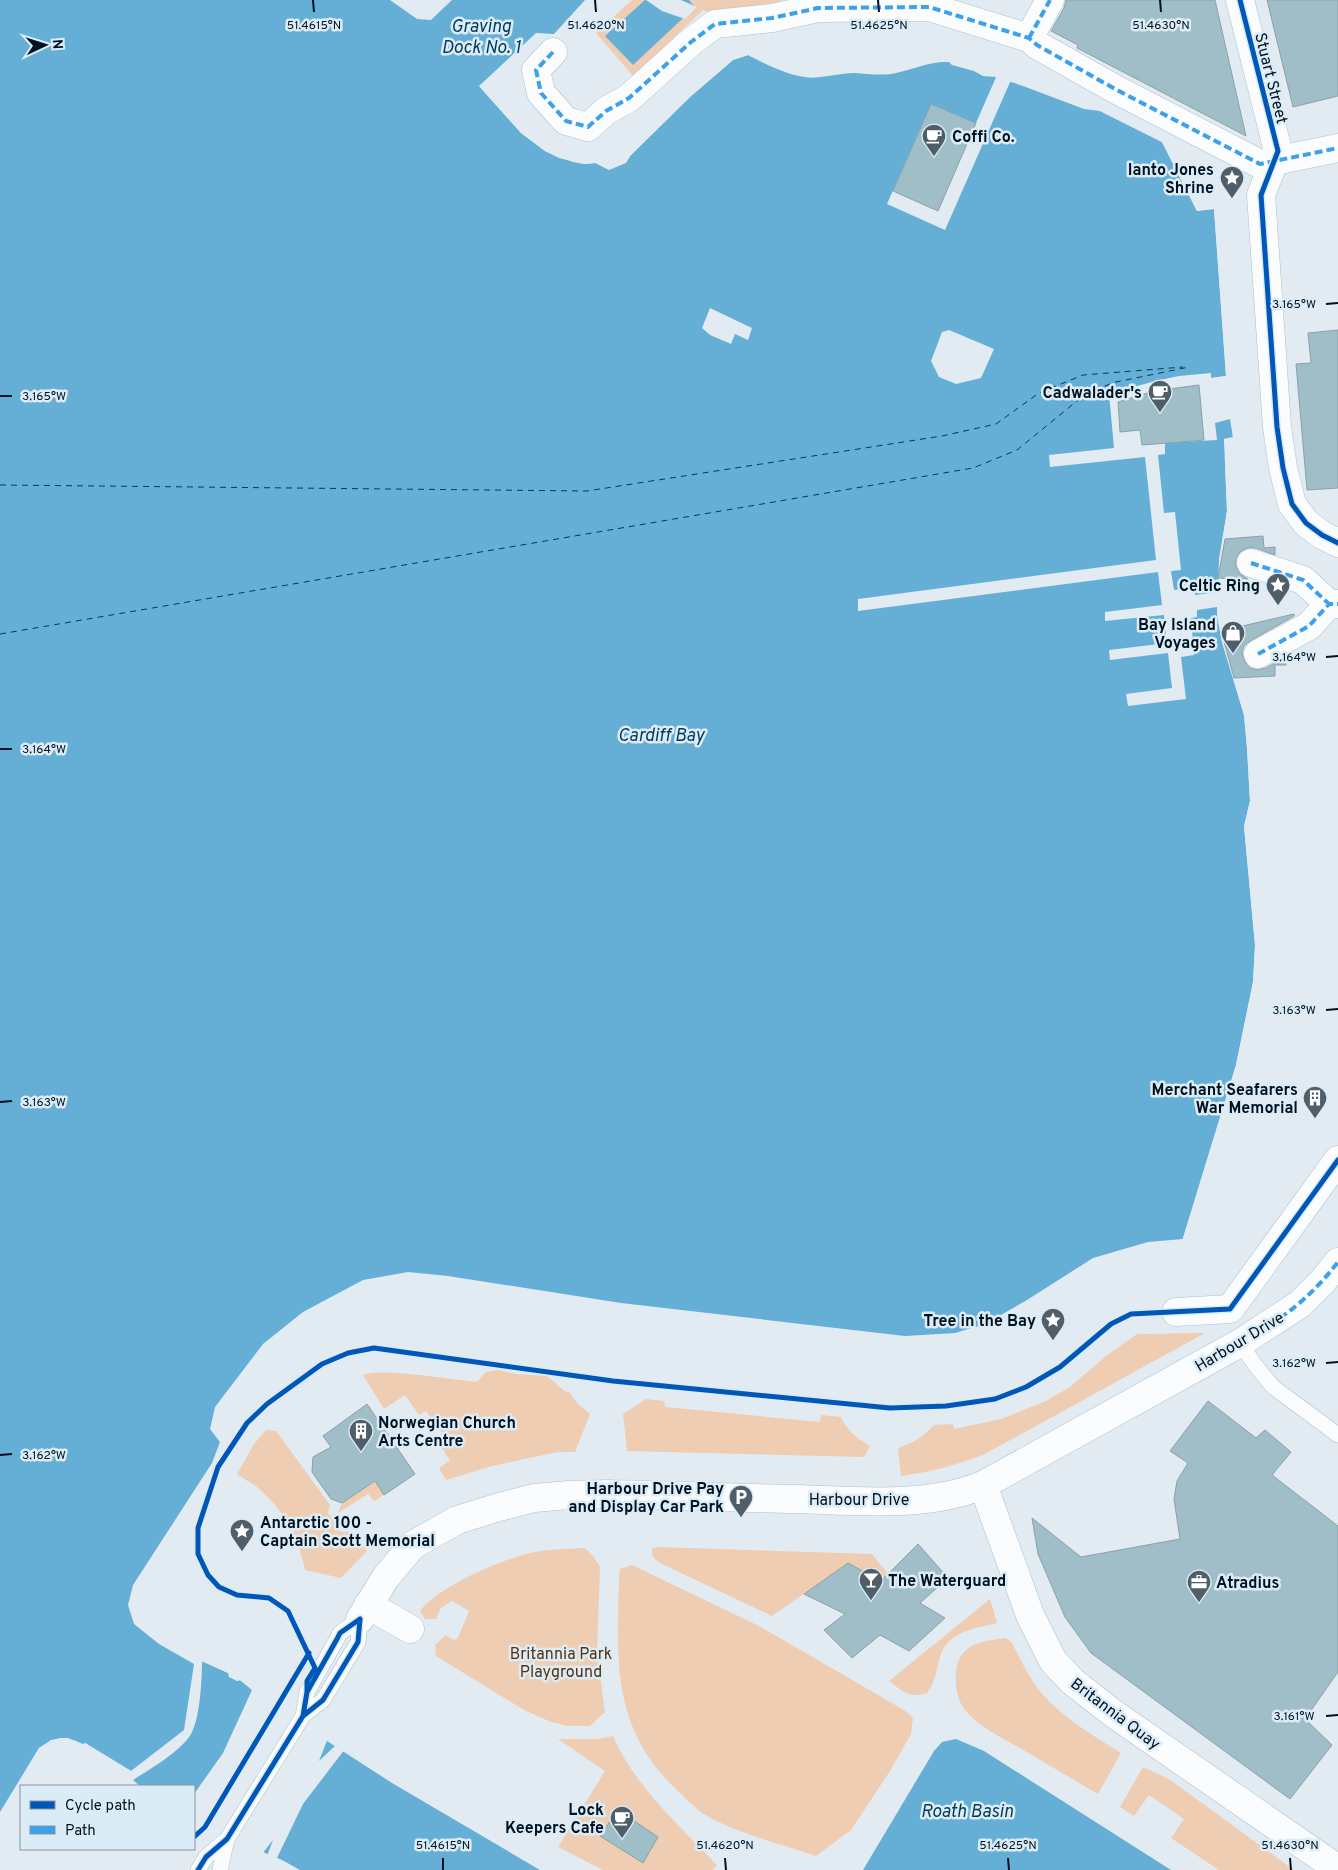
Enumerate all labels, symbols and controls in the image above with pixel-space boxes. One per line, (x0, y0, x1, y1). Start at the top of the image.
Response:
water label: Graving Dock No. 1 (442, 16, 521, 60)
text: 51.4615°N (287, 18, 341, 34)
text: 51.4620°N (567, 18, 625, 34)
text: 51.4625°N (850, 18, 908, 34)
text: 51.4630°N (1132, 18, 1190, 34)
north arrow (20, 20, 70, 70)
street label: Stuart Street (1249, 31, 1291, 126)
text: N (48, 39, 65, 50)
cafe icon: Coffi Co. (921, 123, 947, 157)
place label: Coffi Co. (952, 128, 1015, 148)
place label: Ianto Jones Shrine (1128, 161, 1214, 199)
place icon: Ianto Jones Shrine (1219, 165, 1245, 199)
text: 3.165°W (1272, 297, 1316, 313)
cafe icon: Cadwalader's (1147, 379, 1173, 413)
place label: Cadwalader's (1043, 384, 1142, 404)
text: 3.165°W (22, 389, 66, 405)
place icon: Celtic Ring (1265, 572, 1291, 606)
place label: Celtic Ring (1179, 577, 1260, 597)
place label: Bay Island Voyages (1138, 616, 1216, 654)
shop icon: Bay Island Voyages (1220, 620, 1246, 654)
text: 3.164°W (1272, 650, 1316, 666)
water label: Cardiff Bay (618, 725, 706, 748)
text: 3.164°W (22, 742, 66, 758)
text: 3.163°W (1272, 1003, 1316, 1019)
place label: Merchant Seafarers War Memorial (1152, 1081, 1298, 1119)
building icon: Merchant Seafarers War Memorial (1302, 1085, 1328, 1119)
text: 3.163°W (22, 1095, 66, 1111)
place icon: Tree in the Bay (1040, 1307, 1066, 1341)
street label: Harbour Drive (1192, 1308, 1288, 1377)
place label: Tree in the Bay (924, 1312, 1036, 1332)
text: 3.162°W (1272, 1356, 1316, 1372)
place label: Norwegian Church Arts Centre (378, 1414, 516, 1452)
building icon: Norwegian Church Arts Centre (348, 1418, 374, 1452)
text: 3.162°W (22, 1448, 66, 1464)
place label: Harbour Drive Pay and Display Car Park (568, 1480, 724, 1518)
parking icon: Harbour Drive Pay and Display Car Park (728, 1484, 754, 1518)
street label: Harbour Drive (809, 1491, 909, 1511)
place label: Antarctic 100 - Captain Scott Memorial (260, 1514, 435, 1552)
place icon: Antarctic 100 - Captain Scott Memorial (229, 1518, 255, 1552)
bar icon: The Waterguard (858, 1567, 884, 1601)
office icon: Atradius (1186, 1569, 1212, 1603)
place label: The Waterguard (888, 1572, 1006, 1592)
place label: Atradius (1216, 1574, 1280, 1594)
park label: Britannia Park Playground (510, 1645, 612, 1683)
street label: Britannia Quay (1066, 1674, 1164, 1755)
text: 3.161°W (1274, 1709, 1314, 1725)
legend (20, 1785, 195, 1850)
text: Cycle path (65, 1797, 136, 1816)
place label: Lock Keepers Cafe (505, 1801, 604, 1839)
water label: Roath Basin (921, 1801, 1014, 1824)
cafe icon: Lock Keepers Cafe (609, 1805, 635, 1839)
text: Path (65, 1822, 96, 1841)
text: 51.4615°N (416, 1838, 470, 1854)
text: 51.4620°N (696, 1838, 754, 1854)
text: 51.4625°N (979, 1838, 1037, 1854)
text: 51.4630°N (1261, 1838, 1319, 1854)

